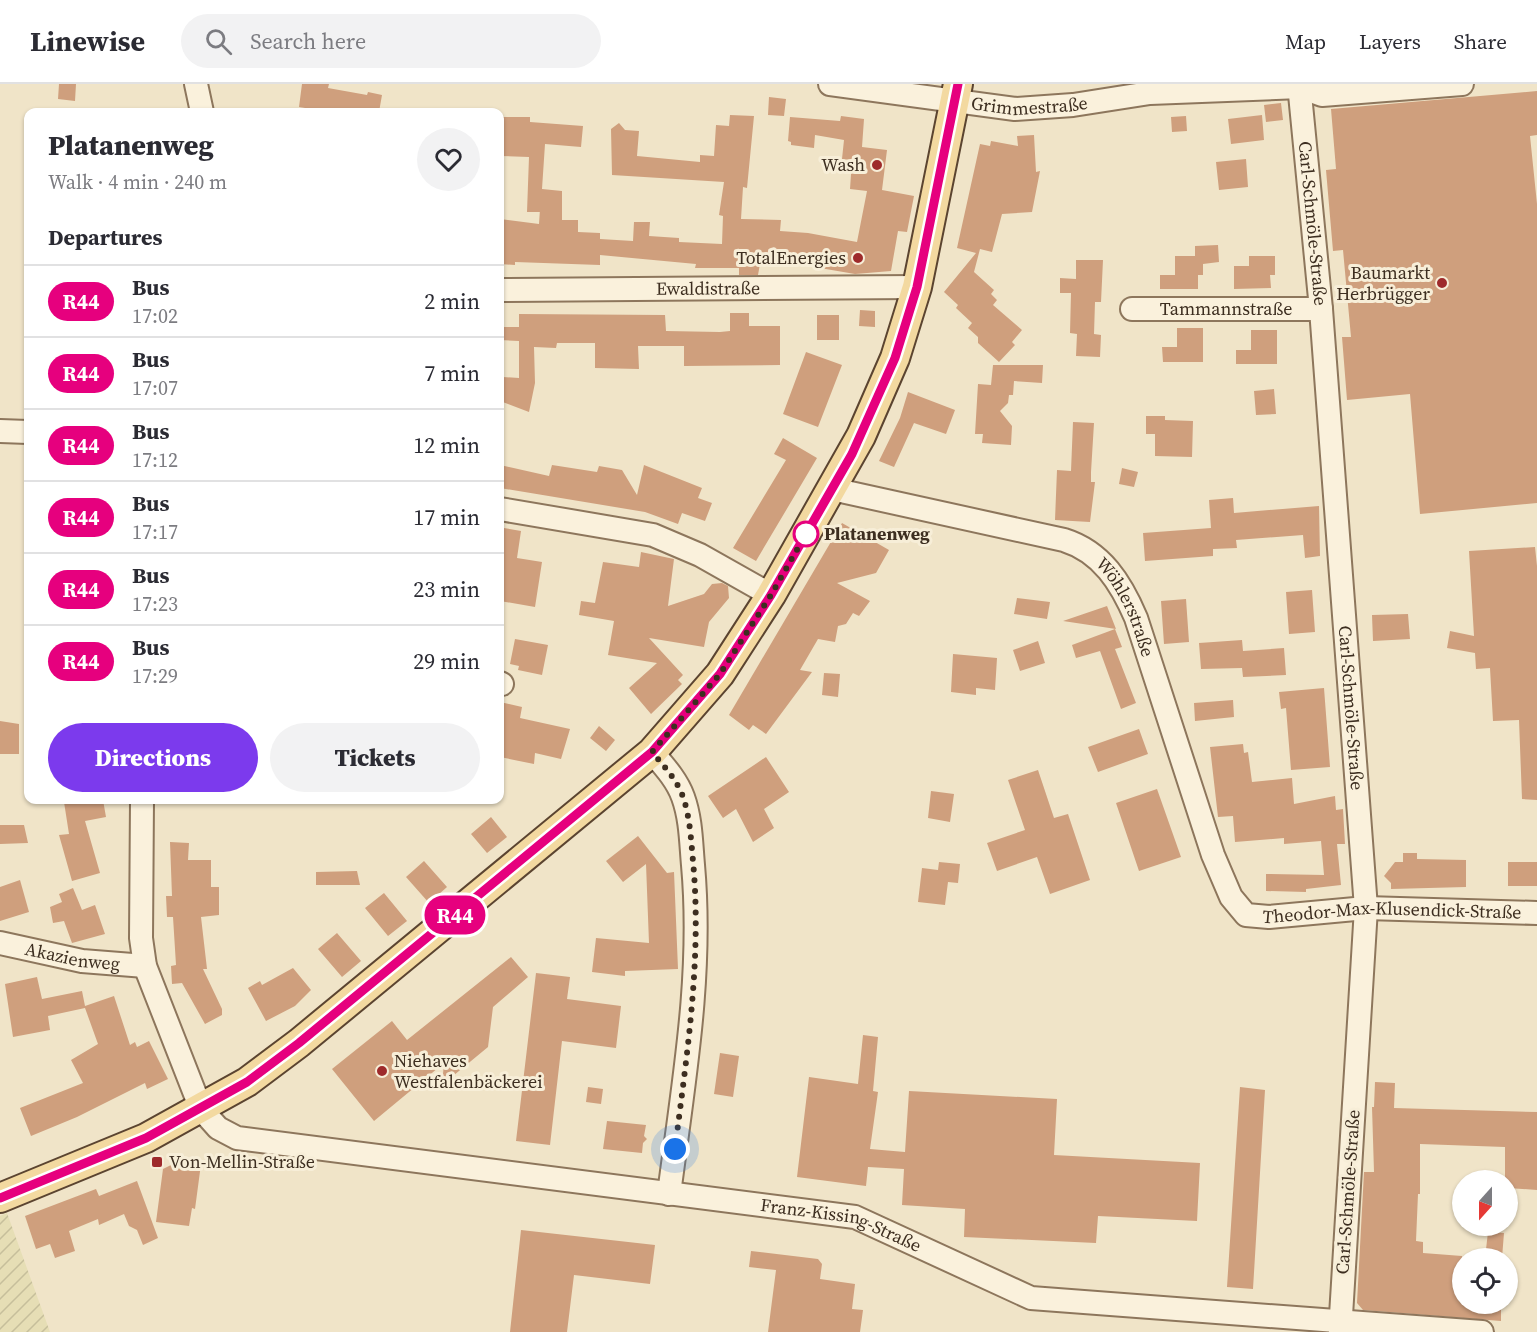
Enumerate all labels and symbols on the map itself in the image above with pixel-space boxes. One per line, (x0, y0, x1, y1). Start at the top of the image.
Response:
street label: Grimmestraße (970, 90, 1089, 121)
street label: Carl-Schmöle-Straße (1293, 140, 1334, 307)
place label: Wash (821, 152, 865, 177)
marker: Wash (870, 158, 884, 172)
place label: TotalEnergies (736, 245, 846, 270)
marker: TotalEnergies (851, 251, 865, 265)
place label: Baumarkt Herbrügger (1336, 260, 1430, 306)
street label: Ewaldistraße (656, 275, 760, 301)
marker: Baumarkt Herbrügger (1435, 276, 1449, 290)
street label: Tammannstraße (1160, 296, 1292, 321)
marker: Platanenweg (793, 521, 819, 547)
place label: Platanenweg (824, 521, 930, 546)
street label: Wöhlerstraße (1091, 551, 1161, 660)
street label: Carl-Schmöle-Straße (1333, 624, 1370, 791)
street label: Theodor-Max-Klusendick-Straße (1262, 895, 1522, 929)
line badge: R44 (420, 896, 490, 934)
street label: Akazienweg (23, 936, 121, 976)
place label: Niehaves Westfalenbäckerei (394, 1048, 543, 1094)
marker: Niehaves Westfalenbäckerei (375, 1064, 389, 1078)
street label: Carl-Schmöle-Straße (1329, 1109, 1366, 1275)
your location (660, 1134, 690, 1164)
place label: Von-Mellin-Straße (169, 1149, 315, 1174)
marker: Von-Mellin-Straße (150, 1155, 164, 1169)
north arrow (1452, 1170, 1518, 1236)
street label: Franz-Kissing-Straße (759, 1192, 925, 1258)

